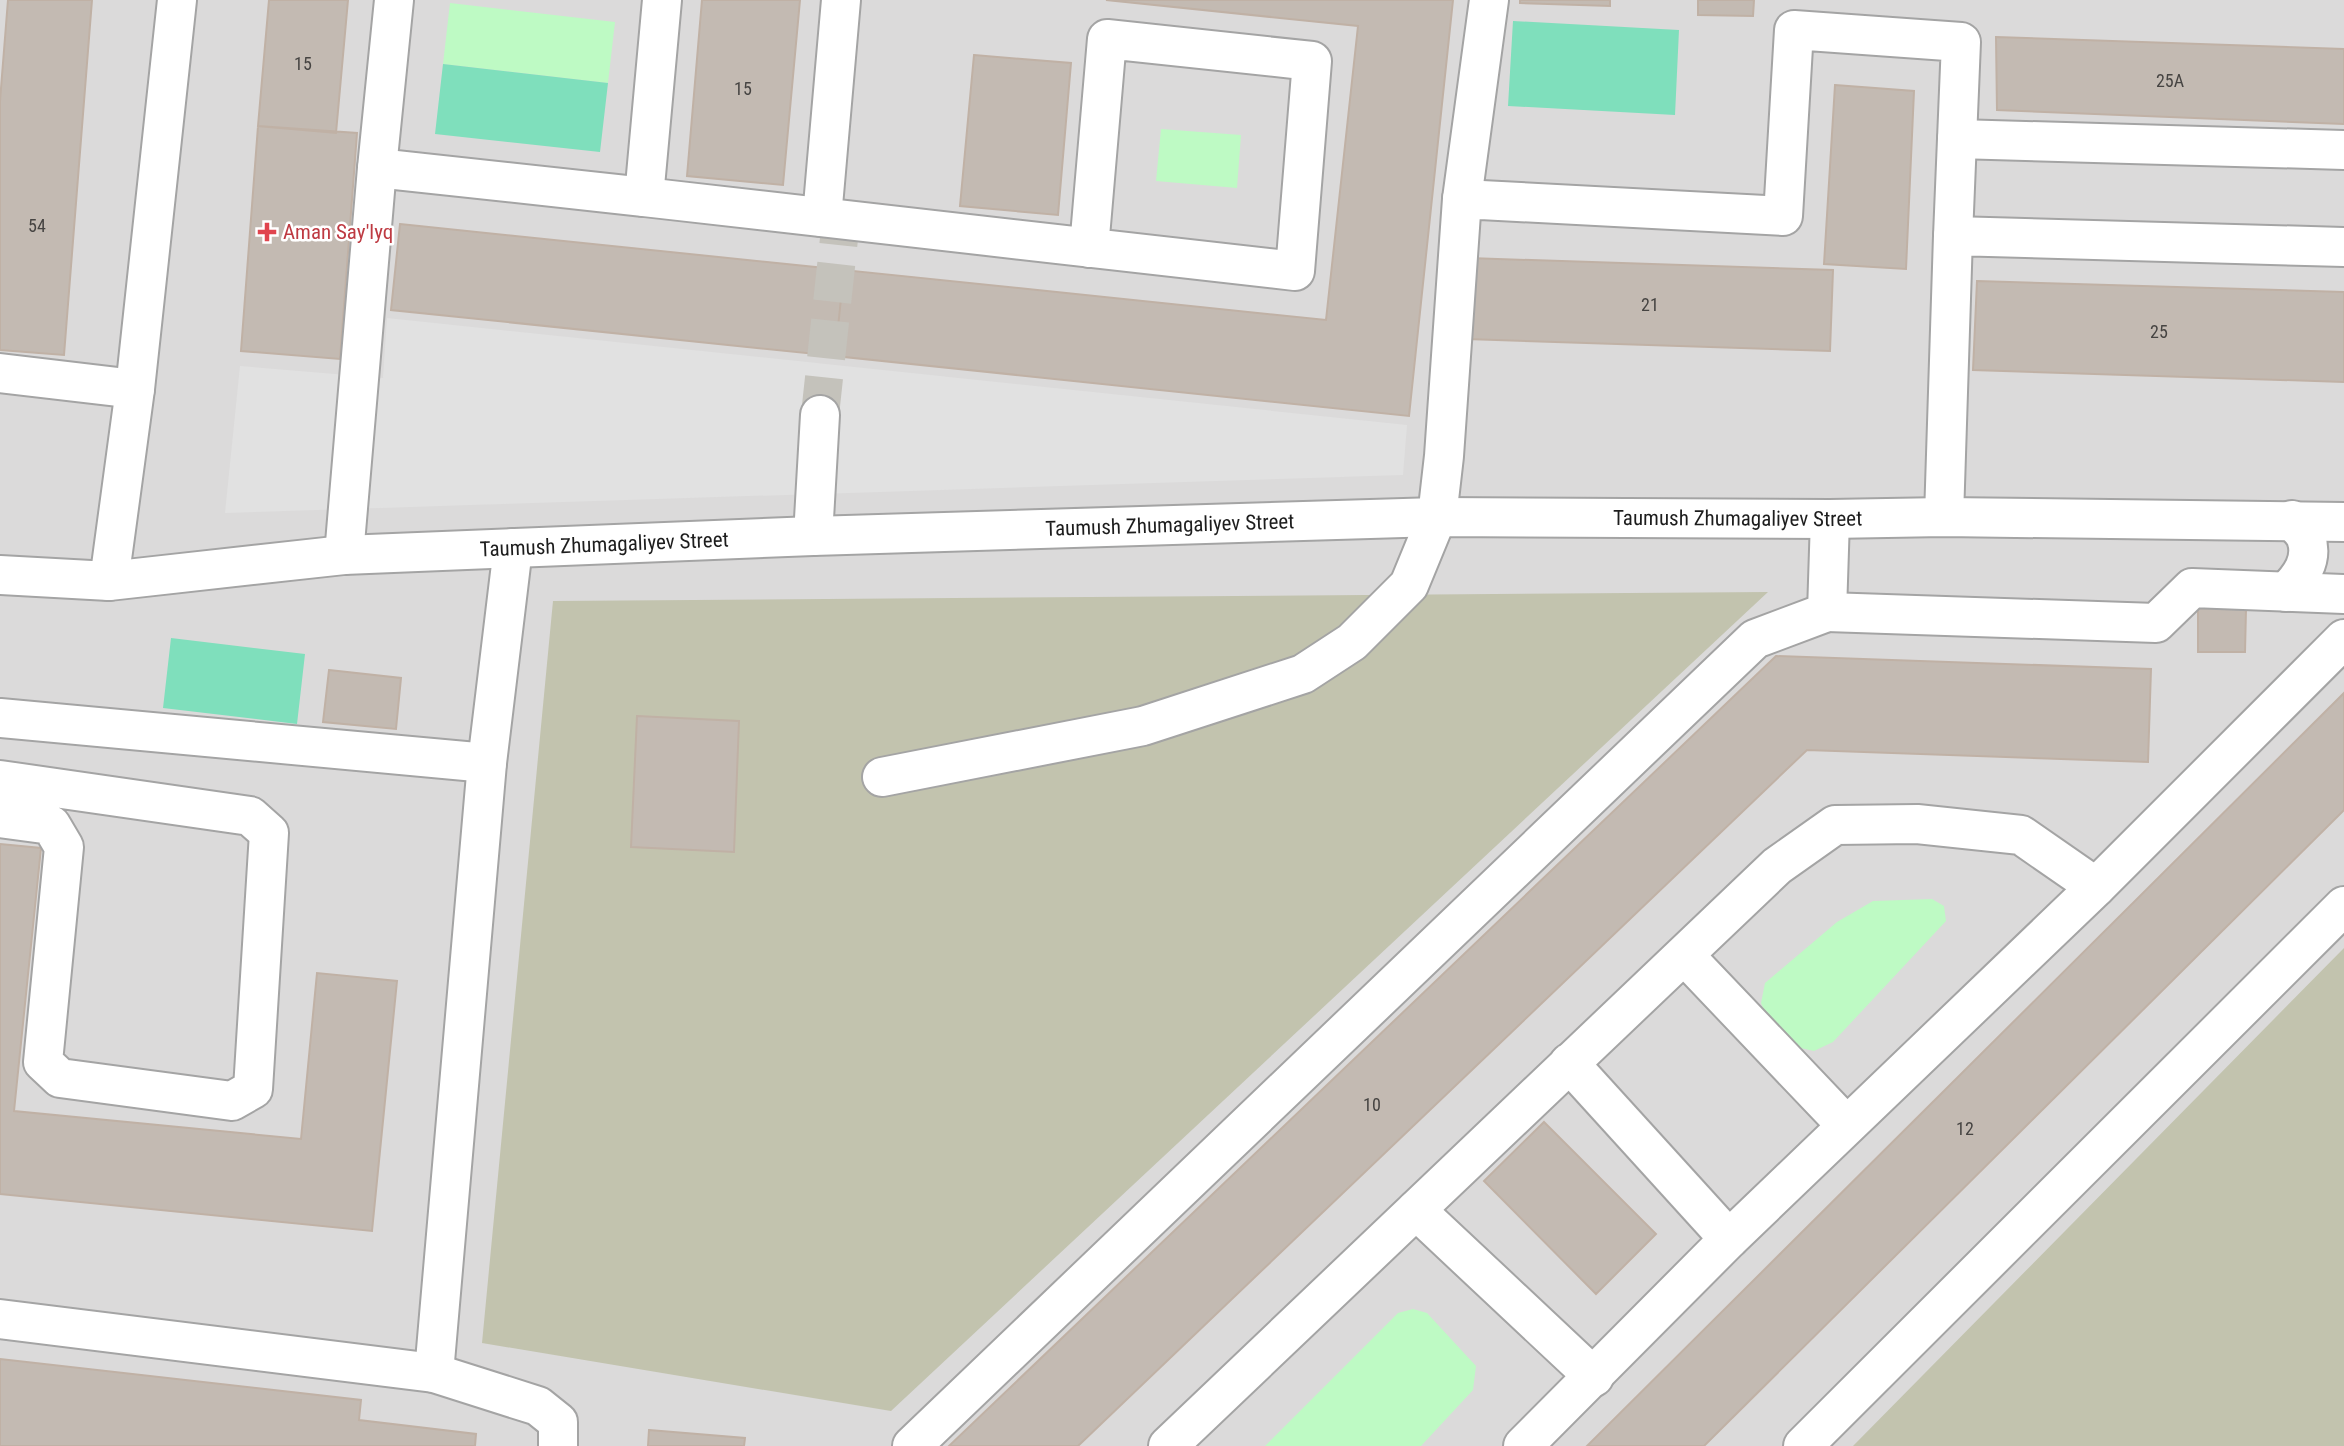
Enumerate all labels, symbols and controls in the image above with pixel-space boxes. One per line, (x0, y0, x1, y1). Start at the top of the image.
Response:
house number: 15 (294, 53, 312, 74)
house number: 25А (2156, 70, 2185, 91)
house number: 15 (734, 78, 752, 99)
house number: 54 (28, 215, 46, 236)
place label: Aman Say'lyq (283, 220, 393, 244)
marker: Aman Say'lyq (257, 222, 277, 242)
house number: 21 (1641, 294, 1659, 315)
house number: 25 (2150, 321, 2168, 342)
street label: Taumush Zhumagaliyev Street (1613, 506, 1863, 531)
street label: Taumush Zhumagaliyev Street (1045, 509, 1295, 541)
street label: Taumush Zhumagaliyev Street (479, 527, 729, 561)
house number: 10 (1363, 1094, 1381, 1115)
house number: 12 (1956, 1118, 1974, 1139)

